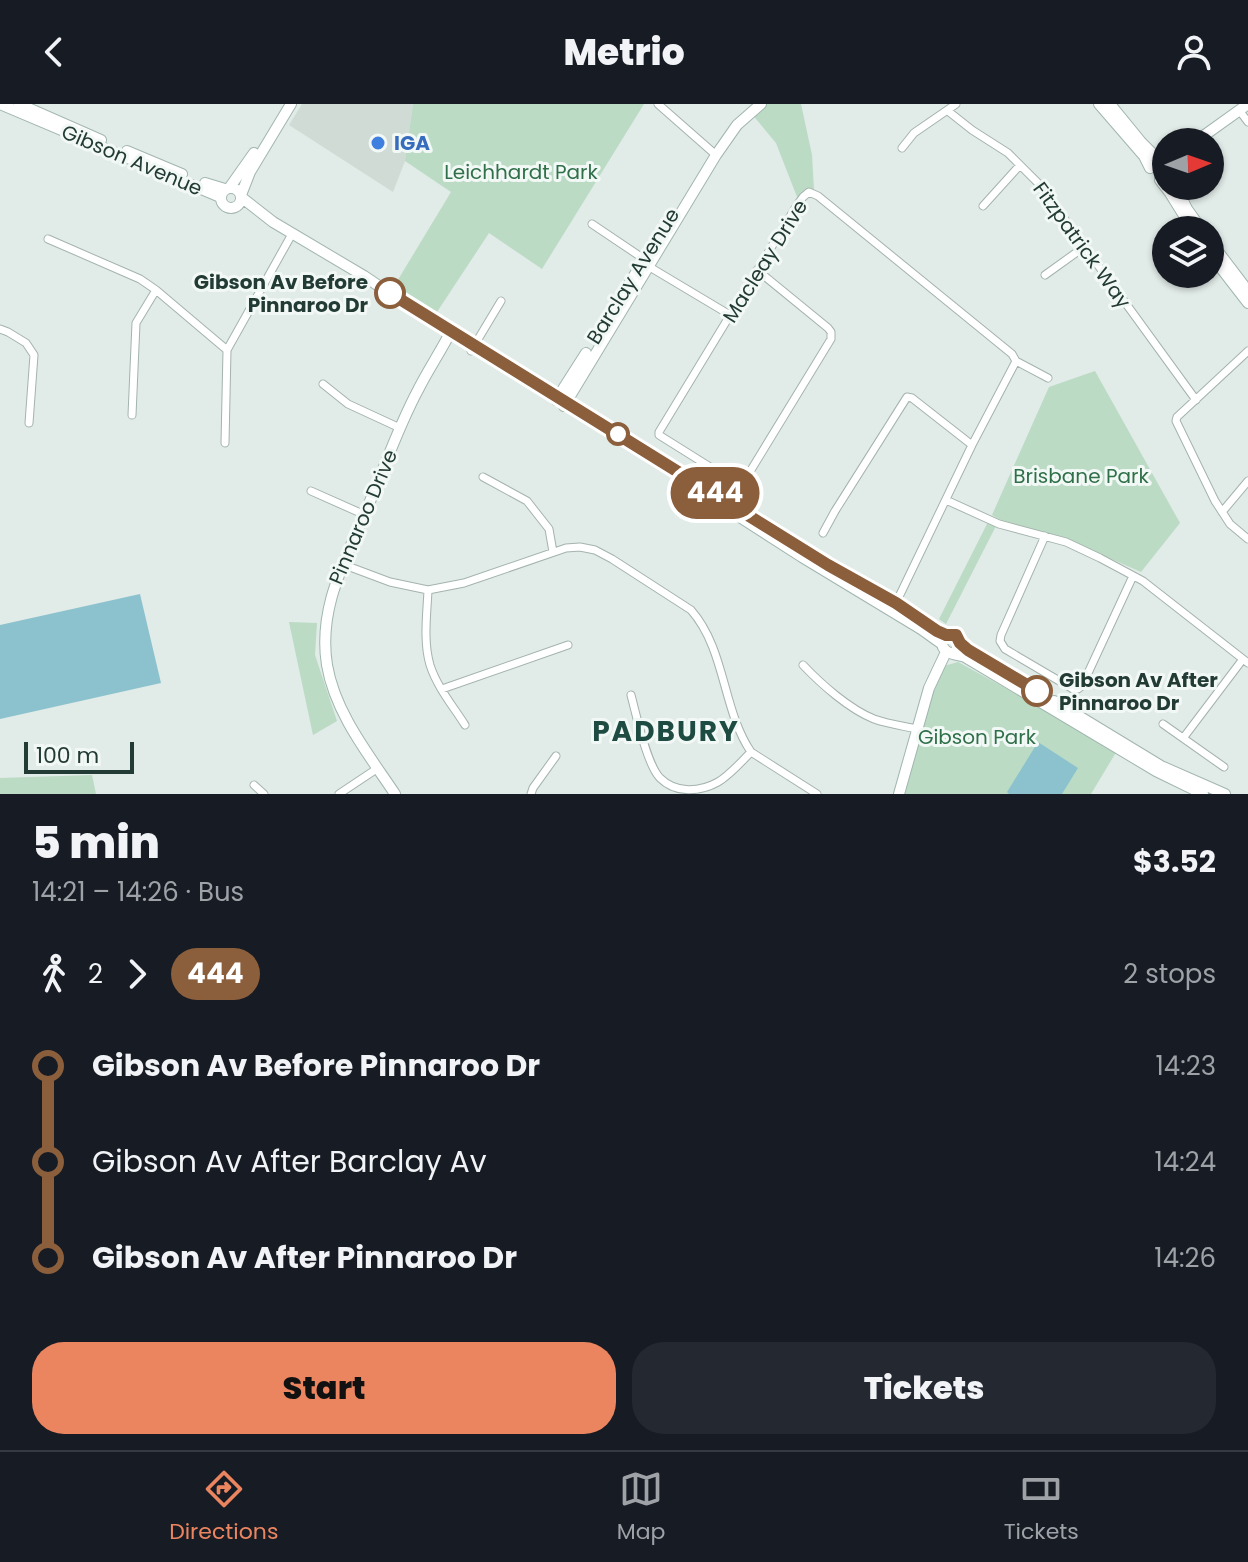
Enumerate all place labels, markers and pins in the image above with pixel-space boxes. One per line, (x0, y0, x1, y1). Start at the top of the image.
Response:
place label: IGA (394, 129, 430, 157)
marker: IGA (369, 134, 387, 152)
place label: Gibson Av Before Pinnaroo Dr (194, 268, 368, 319)
marker: Gibson Av Before Pinnaroo Dr (375, 278, 405, 308)
unlabelled marker (607, 423, 629, 445)
place label: Gibson Av After Pinnaroo Dr (1059, 666, 1218, 717)
marker: Gibson Av After Pinnaroo Dr (1022, 676, 1052, 706)

